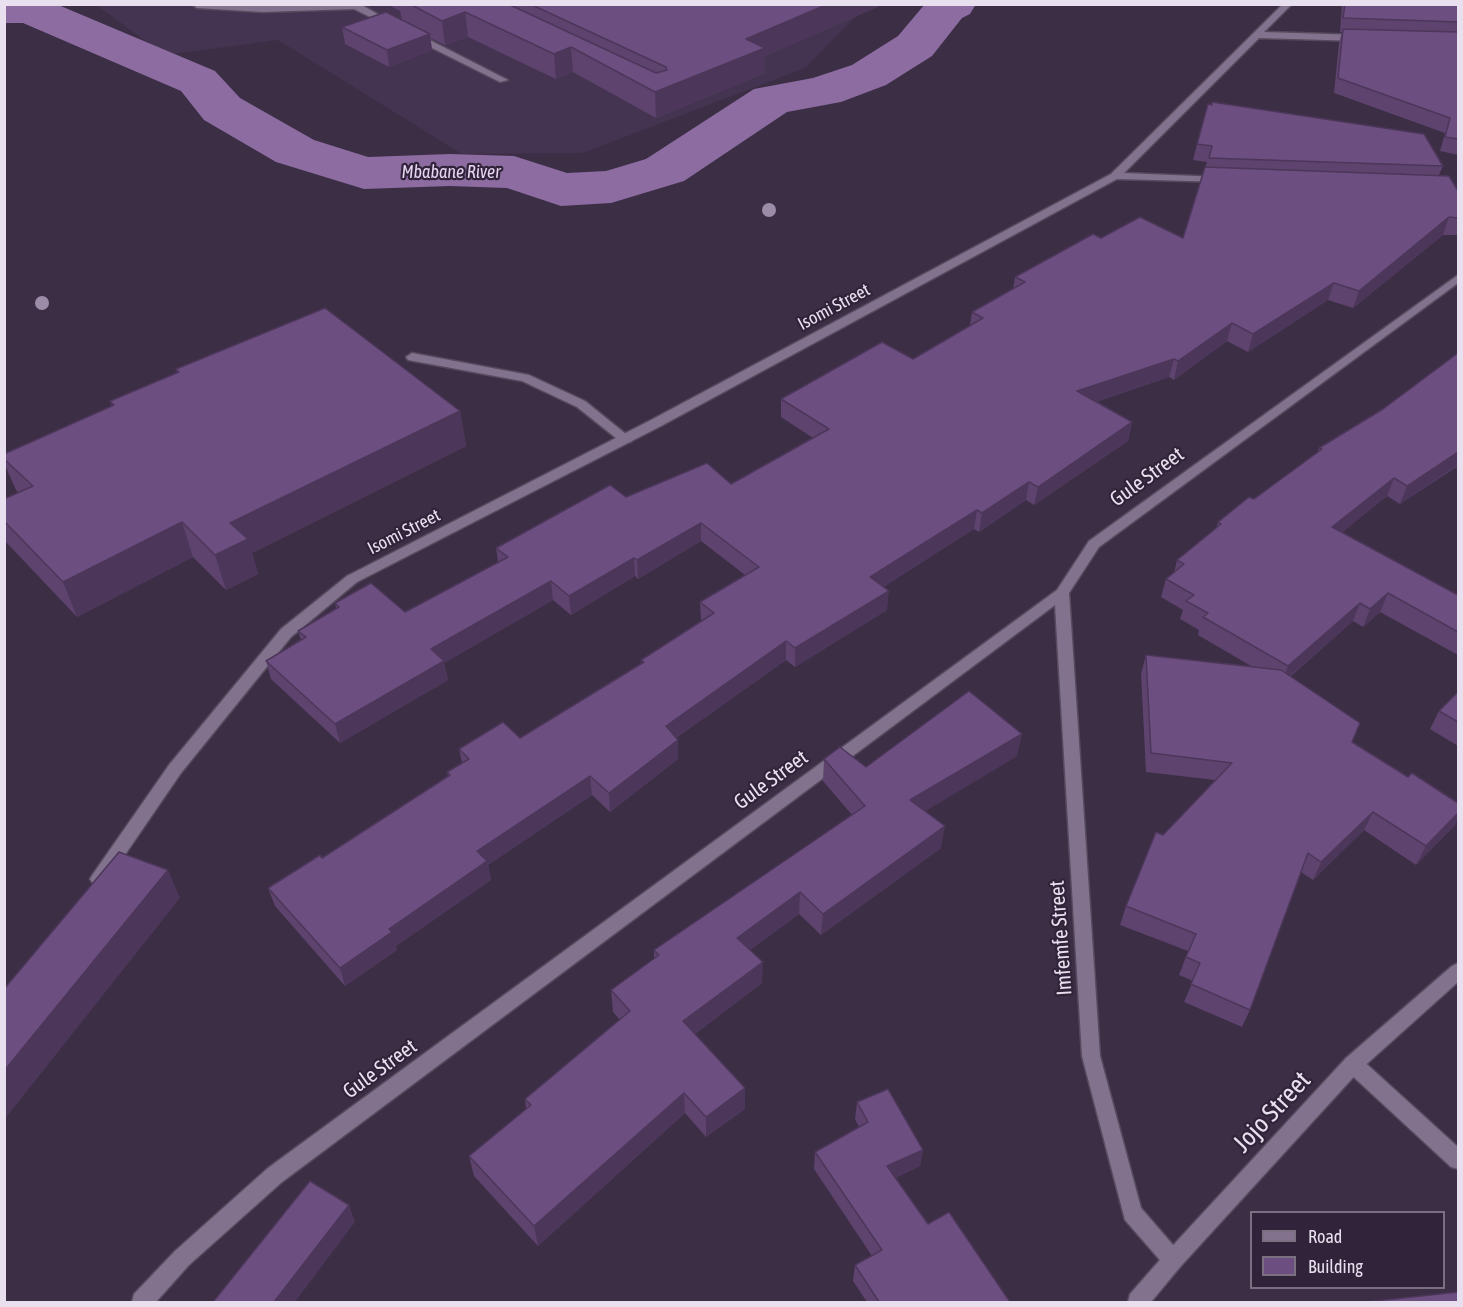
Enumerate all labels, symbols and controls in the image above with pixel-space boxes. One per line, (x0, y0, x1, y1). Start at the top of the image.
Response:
water label: Mbabane River (401, 161, 501, 183)
street label: Isomi Street (794, 279, 874, 335)
street label: Gule Street (1105, 442, 1189, 512)
street label: Isomi Street (364, 505, 444, 559)
street label: Gule Street (729, 745, 813, 815)
street label: Imfemfe Street (1044, 880, 1078, 996)
street label: Gule Street (338, 1034, 422, 1104)
street label: Jojo Street (1227, 1065, 1317, 1159)
legend (1250, 1211, 1445, 1289)
text: Road (1308, 1226, 1342, 1247)
text: Building (1308, 1256, 1363, 1277)

